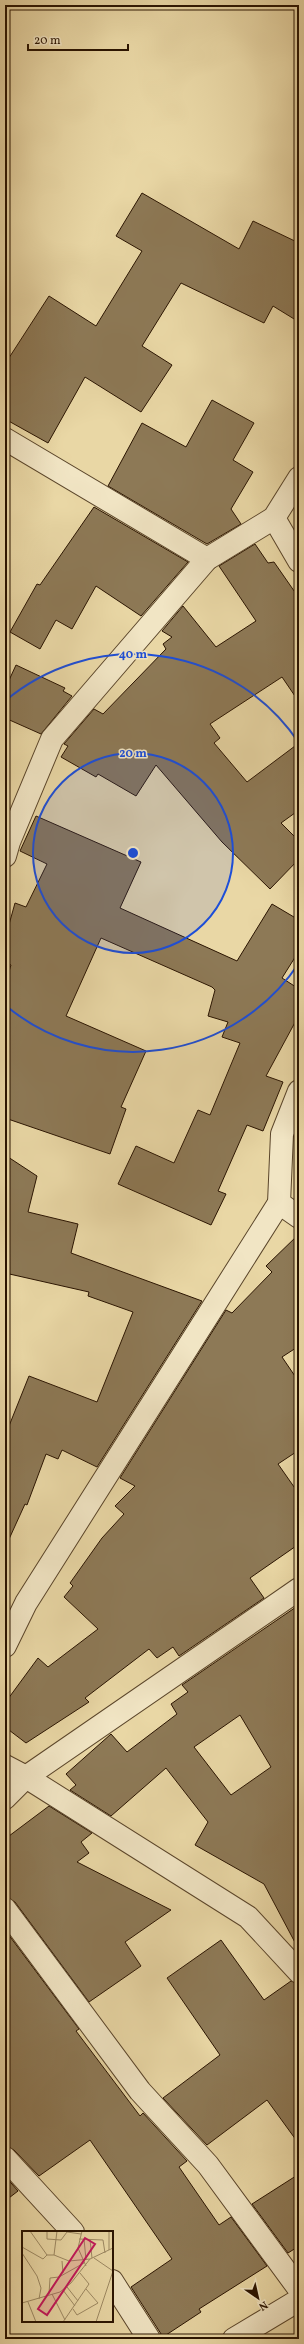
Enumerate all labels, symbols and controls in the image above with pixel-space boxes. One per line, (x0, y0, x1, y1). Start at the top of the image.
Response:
scale bar (28, 26, 128, 52)
text: 20 m (34, 33, 61, 49)
text: 40 m (119, 647, 148, 663)
text: 20 m (119, 746, 147, 762)
centre of rings (126, 846, 140, 860)
inset map (22, 2231, 113, 2322)
north arrow (238, 2278, 278, 2318)
text: N (255, 2297, 270, 2314)

